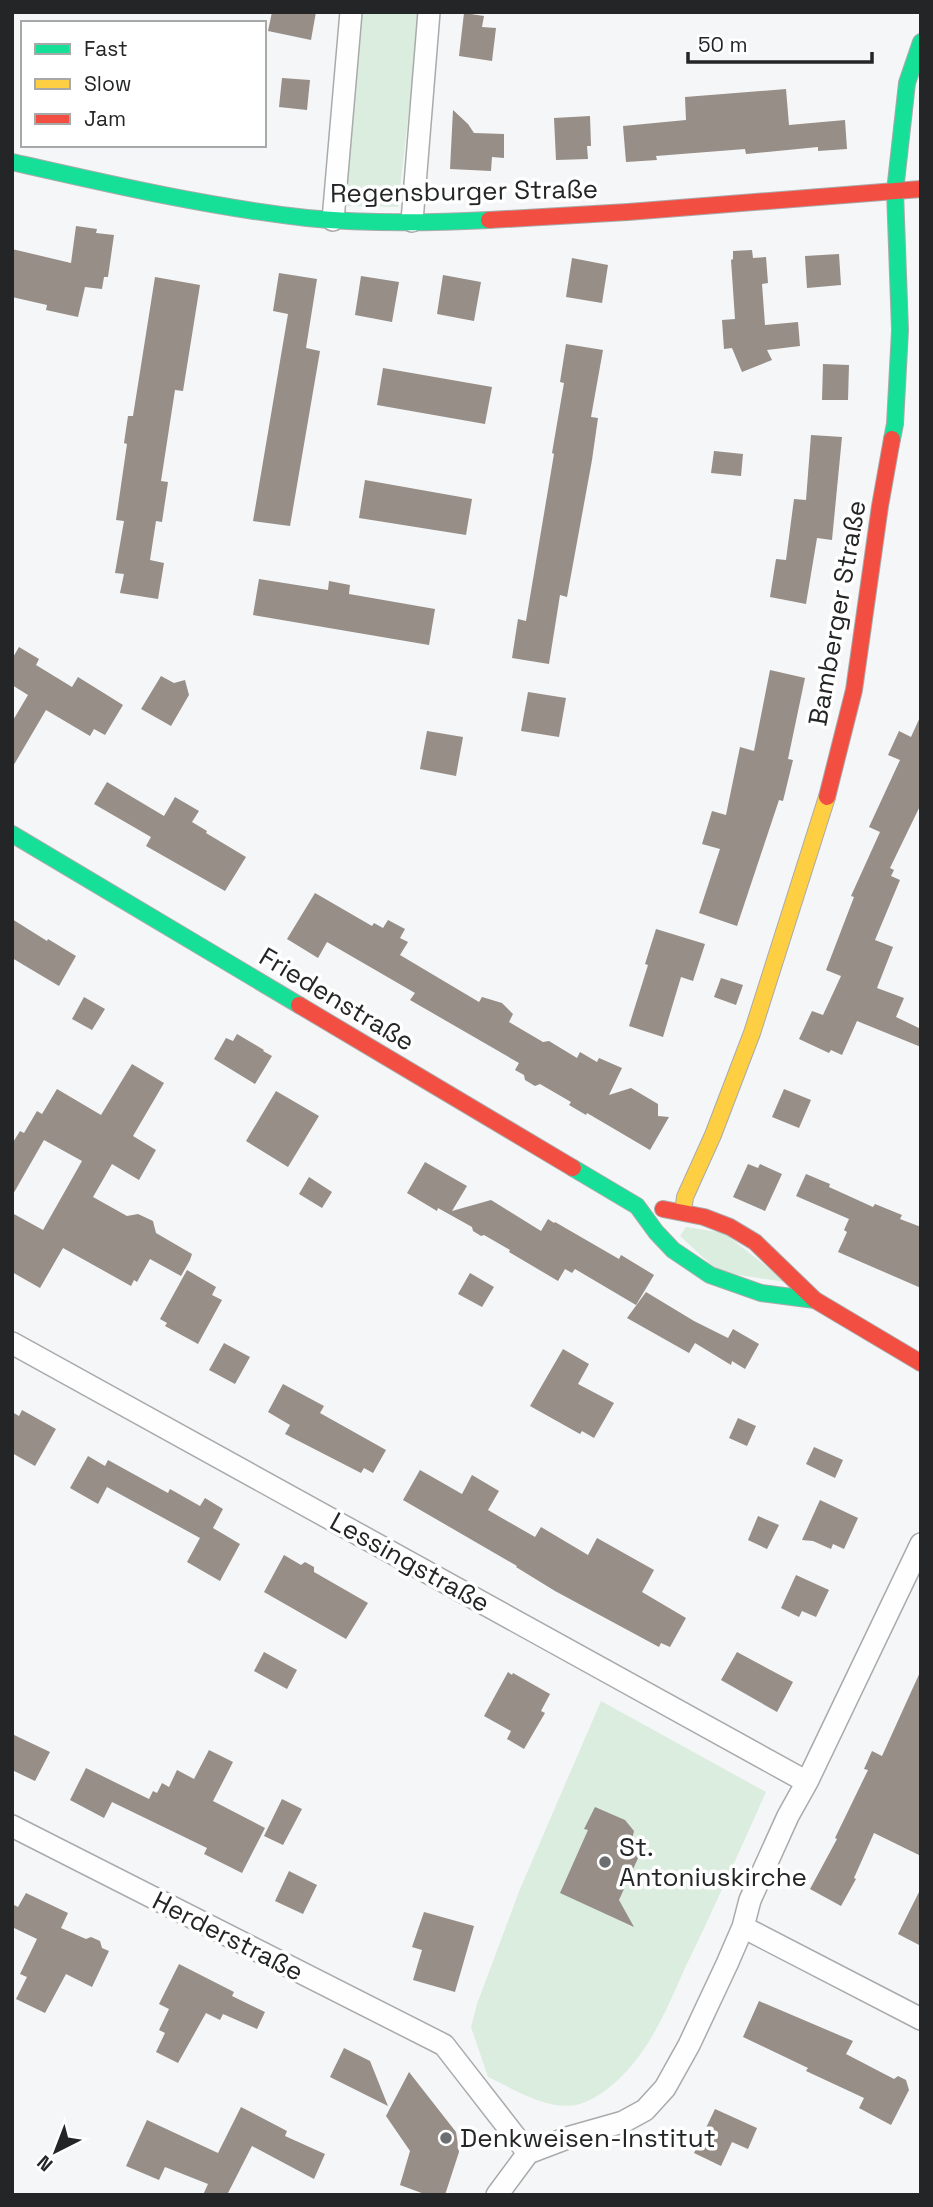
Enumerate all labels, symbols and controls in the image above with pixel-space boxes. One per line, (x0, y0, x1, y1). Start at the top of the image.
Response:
legend (21, 21, 266, 147)
scale bar (688, 21, 872, 65)
text: 50 m (698, 31, 748, 58)
text: Fast (84, 35, 128, 62)
text: Slow (84, 70, 132, 97)
text: Jam (84, 105, 126, 132)
street label: Regensburger Straße (330, 172, 598, 210)
street label: Bamberger Straße (800, 498, 874, 728)
street label: Friedenstraße (253, 939, 421, 1059)
street label: Lessingstraße (324, 1504, 496, 1620)
place label: St. Antoniuskirche (619, 1830, 807, 1894)
marker: St. Antoniuskirche (597, 1854, 613, 1870)
street label: Herderstraße (147, 1883, 309, 1989)
north arrow (21, 2116, 91, 2186)
place label: Denkweisen-Institut (460, 2121, 716, 2155)
marker: Denkweisen-Institut (438, 2130, 454, 2146)
text: N (32, 2150, 58, 2177)

